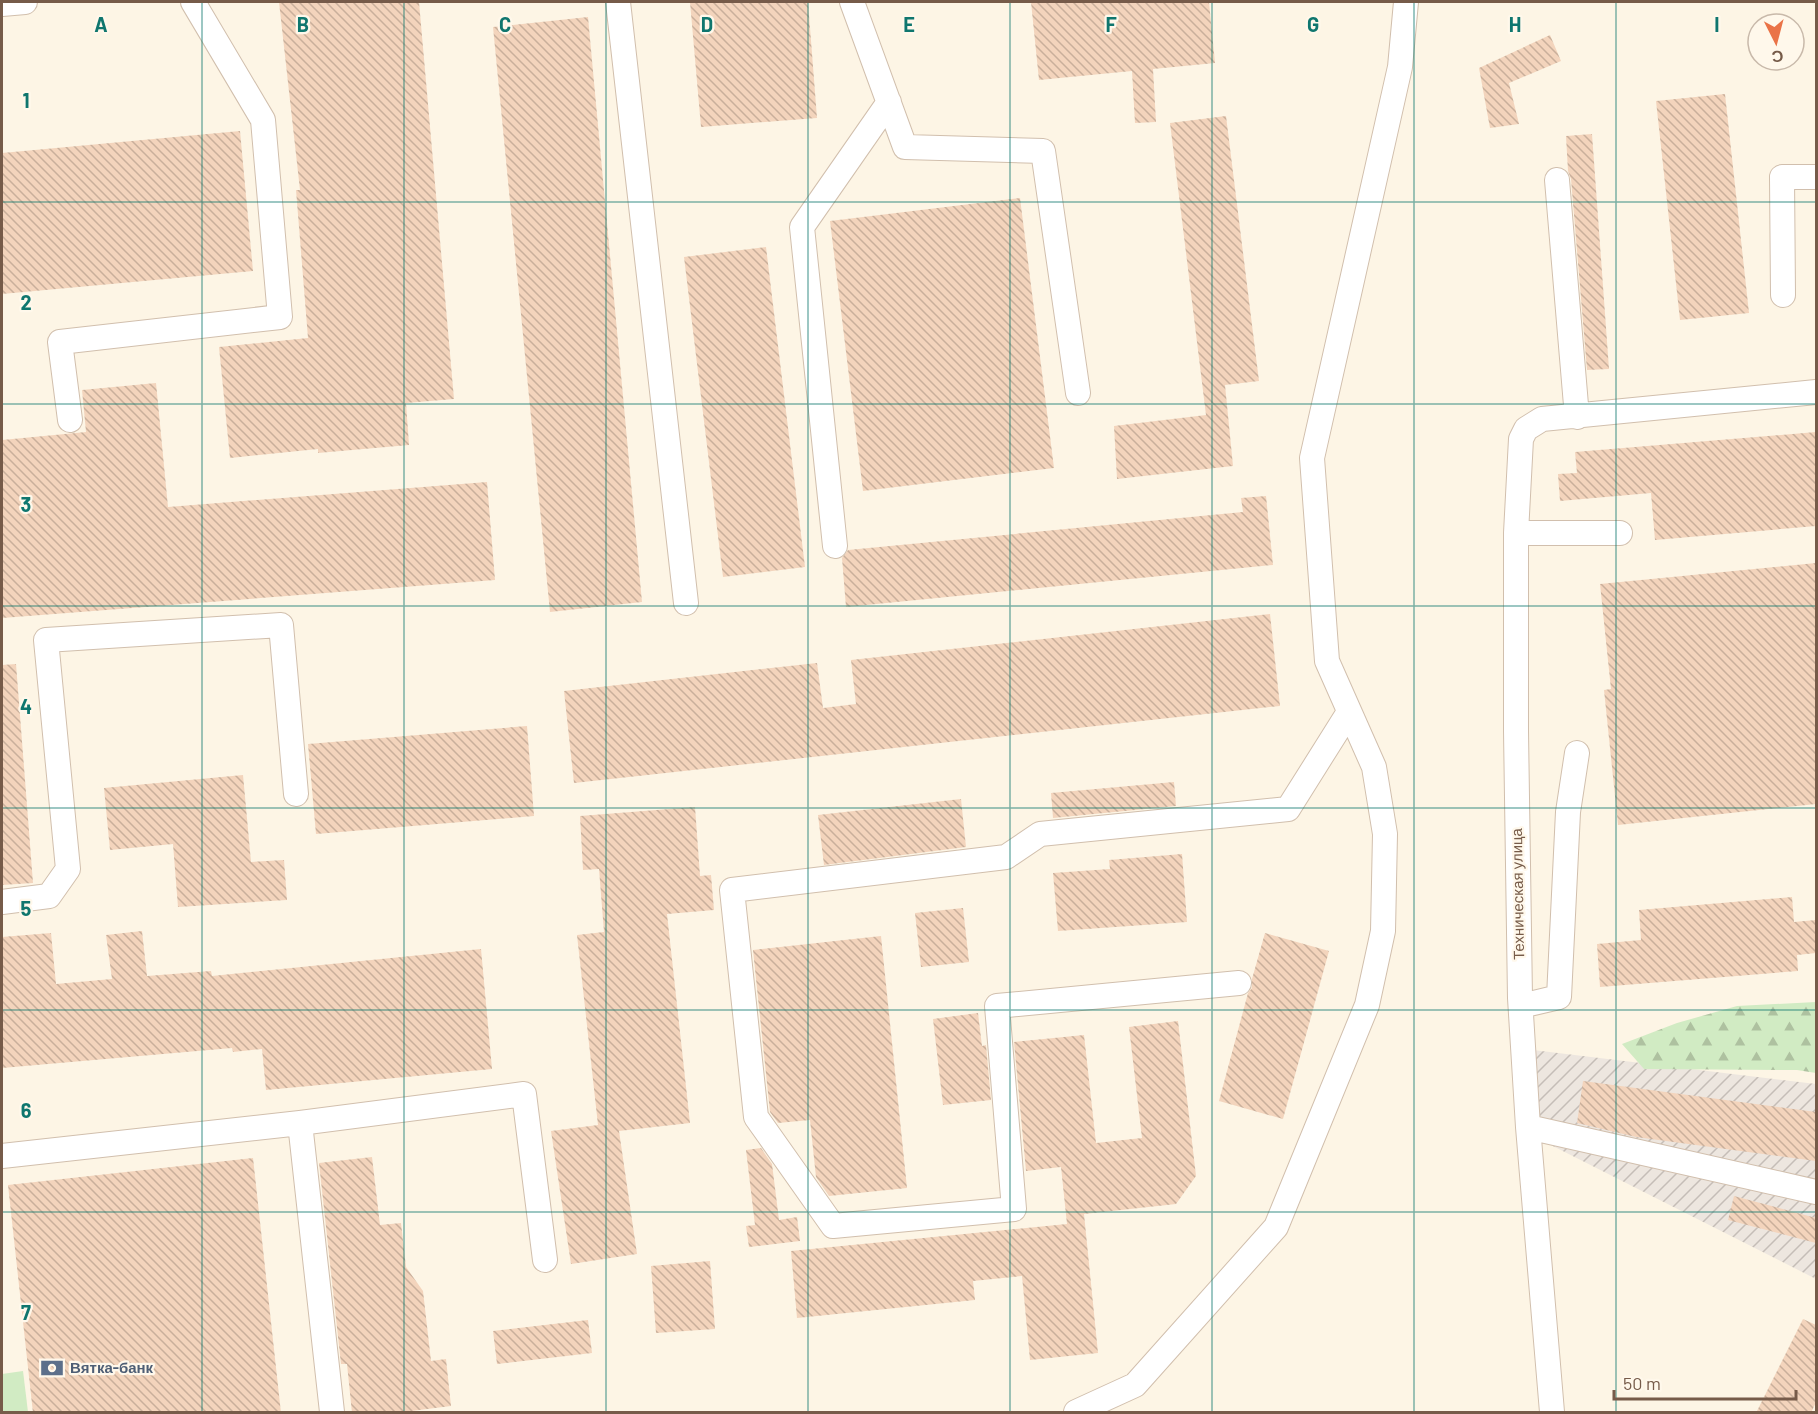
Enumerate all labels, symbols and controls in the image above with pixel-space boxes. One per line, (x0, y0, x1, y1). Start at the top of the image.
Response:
text: A (94, 12, 108, 36)
text: B (297, 12, 309, 36)
text: C (499, 12, 511, 36)
text: D (701, 12, 713, 36)
text: E (903, 12, 915, 36)
text: F (1105, 12, 1117, 36)
text: G (1307, 12, 1319, 36)
text: H (1509, 12, 1521, 36)
text: I (1714, 12, 1720, 36)
north arrow (1746, 12, 1806, 72)
text: С (1770, 47, 1784, 68)
text: 1 (22, 88, 30, 112)
text: 2 (20, 290, 32, 314)
text: 3 (21, 492, 31, 516)
text: 4 (20, 694, 32, 718)
street label: Техническая улица (1507, 827, 1527, 960)
text: 5 (21, 896, 32, 920)
text: 6 (21, 1098, 32, 1122)
text: 7 (21, 1300, 31, 1324)
bank icon: Вятка-банк (39, 1355, 65, 1381)
place label: Вятка-банк (70, 1358, 154, 1376)
scale bar (1614, 1363, 1796, 1401)
text: 50 m (1623, 1372, 1661, 1394)

